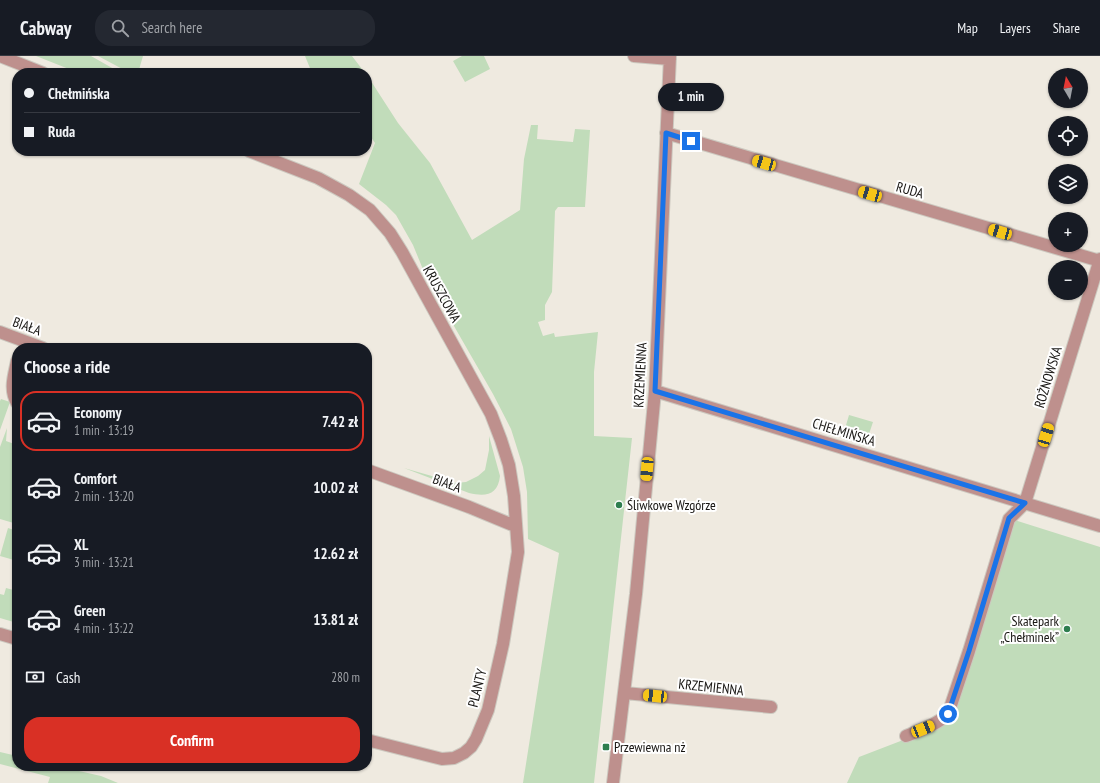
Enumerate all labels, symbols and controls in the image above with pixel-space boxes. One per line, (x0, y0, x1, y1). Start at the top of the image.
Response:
search box (95, 10, 375, 46)
text: Cabway (20, 16, 71, 40)
icon: search (109, 17, 131, 39)
text: Search here (141, 18, 202, 37)
text: Map (957, 19, 978, 37)
text: Layers (1000, 19, 1031, 37)
text: Share (1053, 19, 1080, 37)
north arrow (1048, 68, 1088, 108)
map controls (1048, 68, 1088, 300)
callout: 1 min (658, 83, 724, 111)
text: Chełmińska (48, 84, 110, 103)
text: 1 min (678, 88, 704, 105)
button: locate (1048, 116, 1088, 156)
text: Ruda (48, 122, 75, 141)
route end (682, 132, 700, 150)
car (751, 154, 777, 172)
button: layers (1048, 164, 1088, 204)
street label: RUDA (894, 178, 926, 203)
car (857, 185, 883, 203)
button: + (1048, 212, 1088, 252)
car (987, 223, 1013, 241)
button: − (1048, 260, 1088, 300)
street label: KRUSZCOWA (419, 263, 465, 326)
street label: BIAŁA (10, 313, 44, 340)
street label: KRZEMIENNA (629, 342, 651, 408)
street label: ROŻNOWSKA (1030, 344, 1066, 410)
text: Choose a ride (24, 355, 110, 378)
icon: car (26, 403, 62, 439)
text: Economy (74, 403, 122, 422)
text: 7.42 zł (322, 412, 358, 431)
street label: CHEŁMIŃSKA (810, 414, 878, 450)
text: 1 min · 13:19 (74, 422, 134, 439)
car (1037, 422, 1055, 448)
car (640, 457, 654, 481)
icon: car (26, 469, 62, 505)
text: Comfort (74, 469, 117, 488)
street label: BIAŁA (430, 470, 464, 497)
text: 10.02 zł (313, 478, 358, 497)
text: 2 min · 13:20 (74, 488, 134, 505)
place label: Śliwkowe Wzgórze (627, 496, 716, 514)
marker: Śliwkowe Wzgórze (614, 500, 624, 510)
icon: car (26, 535, 62, 571)
text: XL (74, 535, 88, 554)
text: 12.62 zł (313, 544, 358, 563)
text: 3 min · 13:21 (74, 554, 134, 571)
icon: car (26, 601, 62, 637)
text: Green (74, 601, 106, 620)
text: 13.81 zł (313, 610, 358, 629)
place label: Skatepark „Chełminek” (1000, 612, 1060, 646)
text: 4 min · 13:22 (74, 620, 134, 637)
marker: Skatepark „Chełminek” (1062, 624, 1072, 634)
icon: cash (24, 666, 46, 688)
street label: PLANTY (464, 666, 491, 709)
text: Cash (56, 668, 80, 687)
text: 280 m (331, 669, 360, 686)
street label: KRZEMIENNA (678, 675, 745, 699)
car (642, 689, 668, 703)
route start (939, 705, 957, 723)
button: Confirm (24, 717, 360, 763)
car (910, 719, 936, 739)
place label: Przewiewna nż (614, 738, 685, 756)
marker: Przewiewna nż (601, 742, 611, 752)

